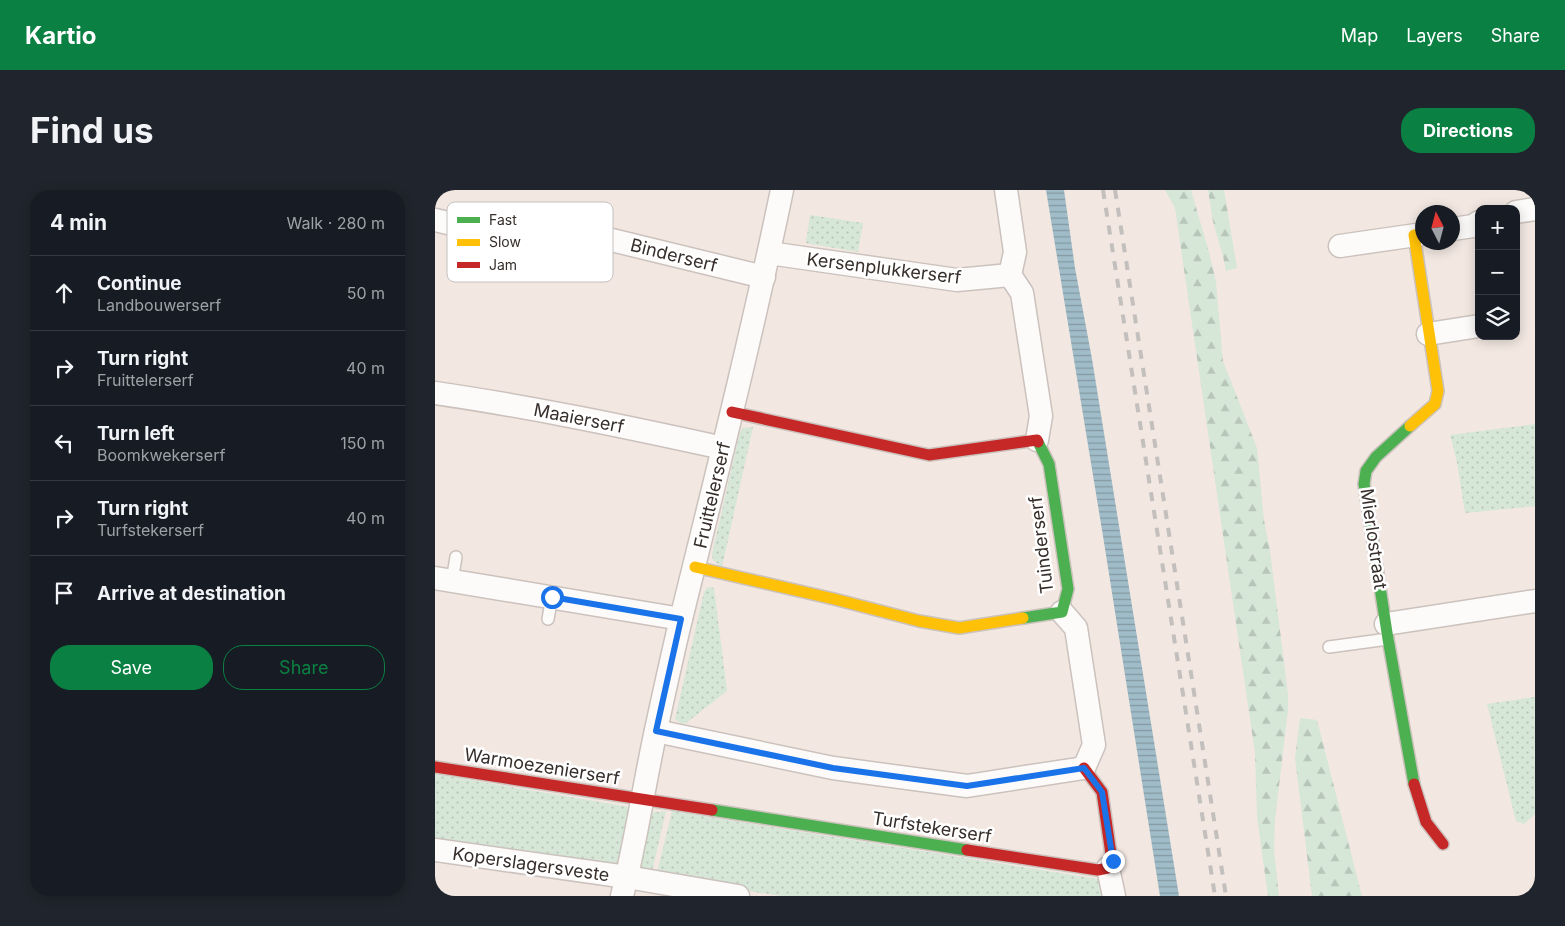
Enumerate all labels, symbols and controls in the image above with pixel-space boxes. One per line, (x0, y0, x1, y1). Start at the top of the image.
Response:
text: Kartio (25, 21, 96, 50)
text: Map (1341, 25, 1378, 46)
text: Layers (1406, 25, 1463, 46)
text: Share (1491, 25, 1540, 46)
button: Directions (1401, 108, 1535, 153)
text: Find us (30, 109, 154, 151)
legend (447, 202, 613, 282)
north arrow (1415, 205, 1460, 250)
map controls (1475, 205, 1520, 340)
button: + (1475, 205, 1520, 250)
text: 4 min (50, 210, 107, 235)
text: Fast (489, 211, 517, 228)
text: Walk · 280 m (287, 213, 385, 233)
text: Slow (489, 233, 521, 250)
street label: Binderserf (628, 234, 720, 276)
street label: Kersenplukkerserf (805, 248, 963, 288)
button: − (1475, 250, 1520, 295)
text: Jam (489, 256, 517, 273)
text: Continue (97, 272, 182, 295)
icon: ahead (50, 279, 78, 307)
text: 50 m (347, 283, 385, 303)
text: Landbouwerserf (97, 295, 221, 315)
button: layers (1475, 295, 1520, 340)
text: Turn right (97, 347, 188, 370)
icon: right (50, 354, 78, 382)
text: 40 m (346, 358, 385, 378)
text: Fruittelerserf (97, 370, 194, 390)
street label: Maaierserf (532, 399, 626, 437)
text: Turn left (97, 422, 175, 445)
icon: left (50, 429, 78, 457)
text: 150 m (340, 433, 385, 453)
street label: Fruittelerserf (690, 439, 735, 550)
text: Boomkwekerserf (97, 445, 225, 465)
street label: Mierlostraat (1357, 487, 1391, 591)
street label: Tuinderserf (1025, 495, 1057, 595)
text: Turn right (97, 497, 188, 520)
icon: right (50, 504, 78, 532)
text: 40 m (346, 508, 385, 528)
text: Turfstekerserf (97, 520, 204, 540)
icon: arrive (50, 579, 78, 607)
text: Arrive at destination (97, 582, 286, 605)
route start (541, 586, 564, 609)
button: Save (50, 645, 213, 690)
button: Share (223, 645, 385, 690)
street label: Warmoezenierserf (463, 743, 621, 789)
street label: Turfstekerserf (871, 807, 993, 847)
street label: Koperslagersveste (451, 843, 611, 885)
route end (1102, 850, 1125, 873)

